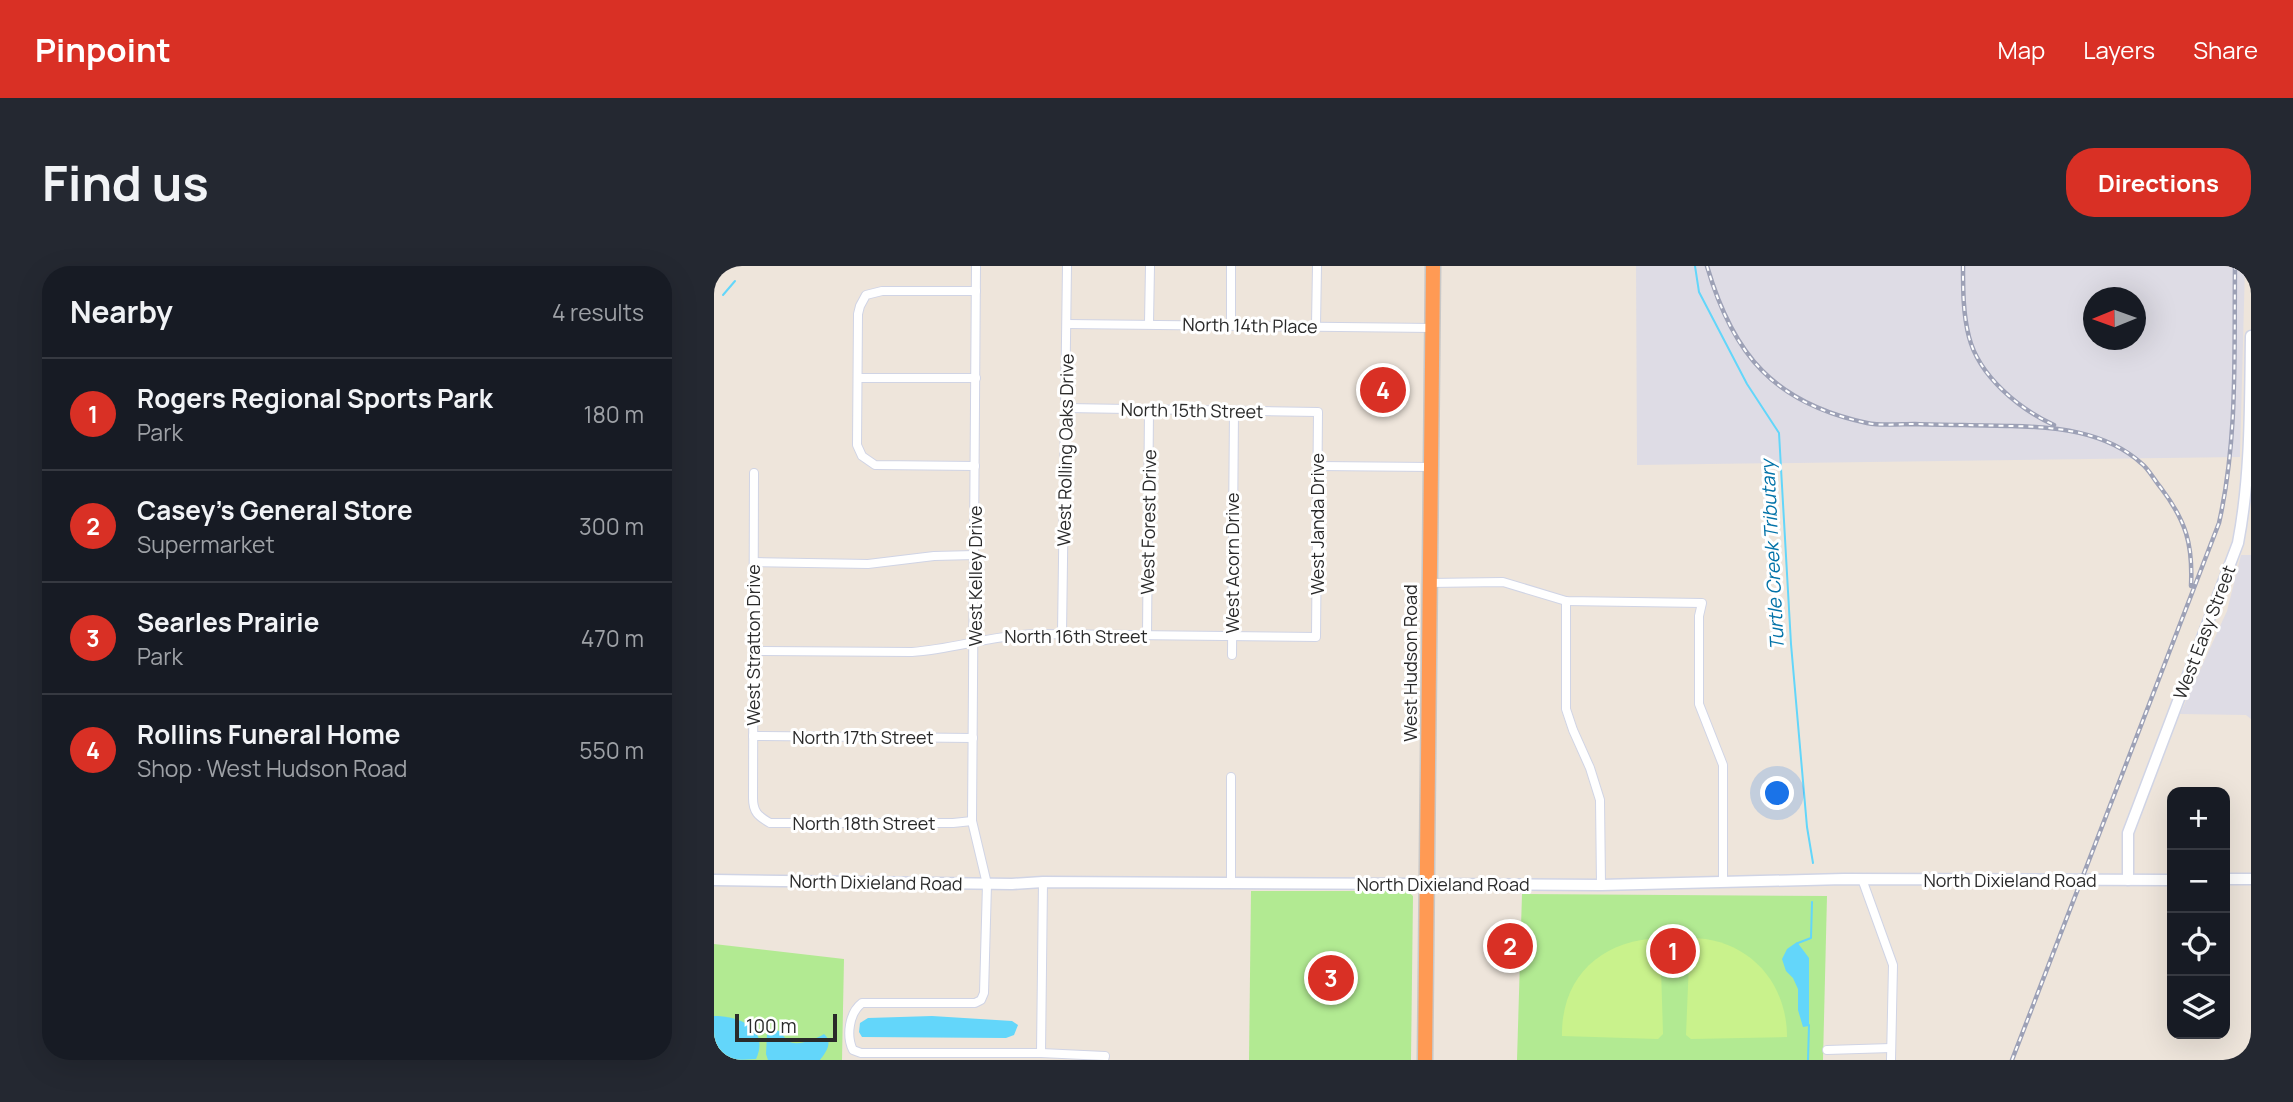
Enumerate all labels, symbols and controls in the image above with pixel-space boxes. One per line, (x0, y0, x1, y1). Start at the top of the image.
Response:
text: Pinpoint (35, 27, 171, 72)
text: Map (1998, 33, 2045, 66)
text: Layers (2083, 33, 2155, 66)
text: Share (2193, 33, 2258, 66)
button: Directions (2066, 148, 2251, 217)
text: Find us (42, 149, 209, 216)
north arrow (2083, 287, 2146, 350)
text: Nearby (70, 291, 173, 332)
text: 4 results (552, 296, 644, 328)
street label: North 14th Place (1182, 312, 1318, 338)
street label: West Rolling Oaks Drive (1051, 353, 1079, 547)
pin: 4 (1360, 364, 1406, 416)
text: Rogers Regional Sports Park (137, 380, 493, 416)
street label: North 15th Street (1120, 397, 1264, 423)
text: 1 (88, 398, 98, 430)
text: 180 m (584, 398, 644, 430)
text: Park (137, 416, 183, 448)
street label: West Forest Drive (1135, 449, 1161, 595)
street label: West Janda Drive (1305, 453, 1329, 595)
water label: Turtle Creek Tributary (1754, 456, 1790, 651)
text: Casey's General Store (137, 492, 413, 528)
street label: West Acorn Drive (1220, 492, 1244, 634)
street label: West Kelley Drive (963, 506, 987, 646)
text: 2 (86, 510, 100, 542)
text: 300 m (579, 510, 644, 542)
text: Supermarket (137, 528, 275, 560)
street label: West Easy Street (2167, 561, 2241, 703)
street label: West Stratton Drive (741, 564, 765, 726)
street label: West Hudson Road (1398, 584, 1422, 742)
text: Searles Prairie (137, 604, 319, 640)
text: 3 (86, 622, 100, 654)
text: 470 m (581, 622, 644, 654)
street label: North 16th Street (1004, 624, 1148, 648)
text: Park (137, 640, 183, 672)
text: Rollins Funeral Home (137, 716, 400, 752)
street label: North 17th Street (792, 725, 934, 749)
text: 4 (86, 734, 100, 766)
text: 550 m (579, 734, 644, 766)
text: Shop · West Hudson Road (137, 752, 407, 784)
your location (1760, 776, 1794, 810)
map controls (2167, 787, 2230, 1039)
button: + (2167, 787, 2230, 850)
street label: North 18th Street (793, 811, 935, 835)
button: − (2167, 850, 2230, 913)
street label: North Dixieland Road (789, 868, 963, 896)
street label: North Dixieland Road (1923, 868, 2097, 892)
street label: North Dixieland Road (1356, 872, 1530, 896)
button: locate (2167, 913, 2230, 976)
pin: 2 (1487, 920, 1533, 972)
pin: 1 (1650, 925, 1696, 977)
pin: 3 (1308, 952, 1354, 1004)
button: layers (2167, 976, 2230, 1039)
scale bar (735, 1011, 836, 1043)
text: 100 m (746, 1013, 797, 1039)

